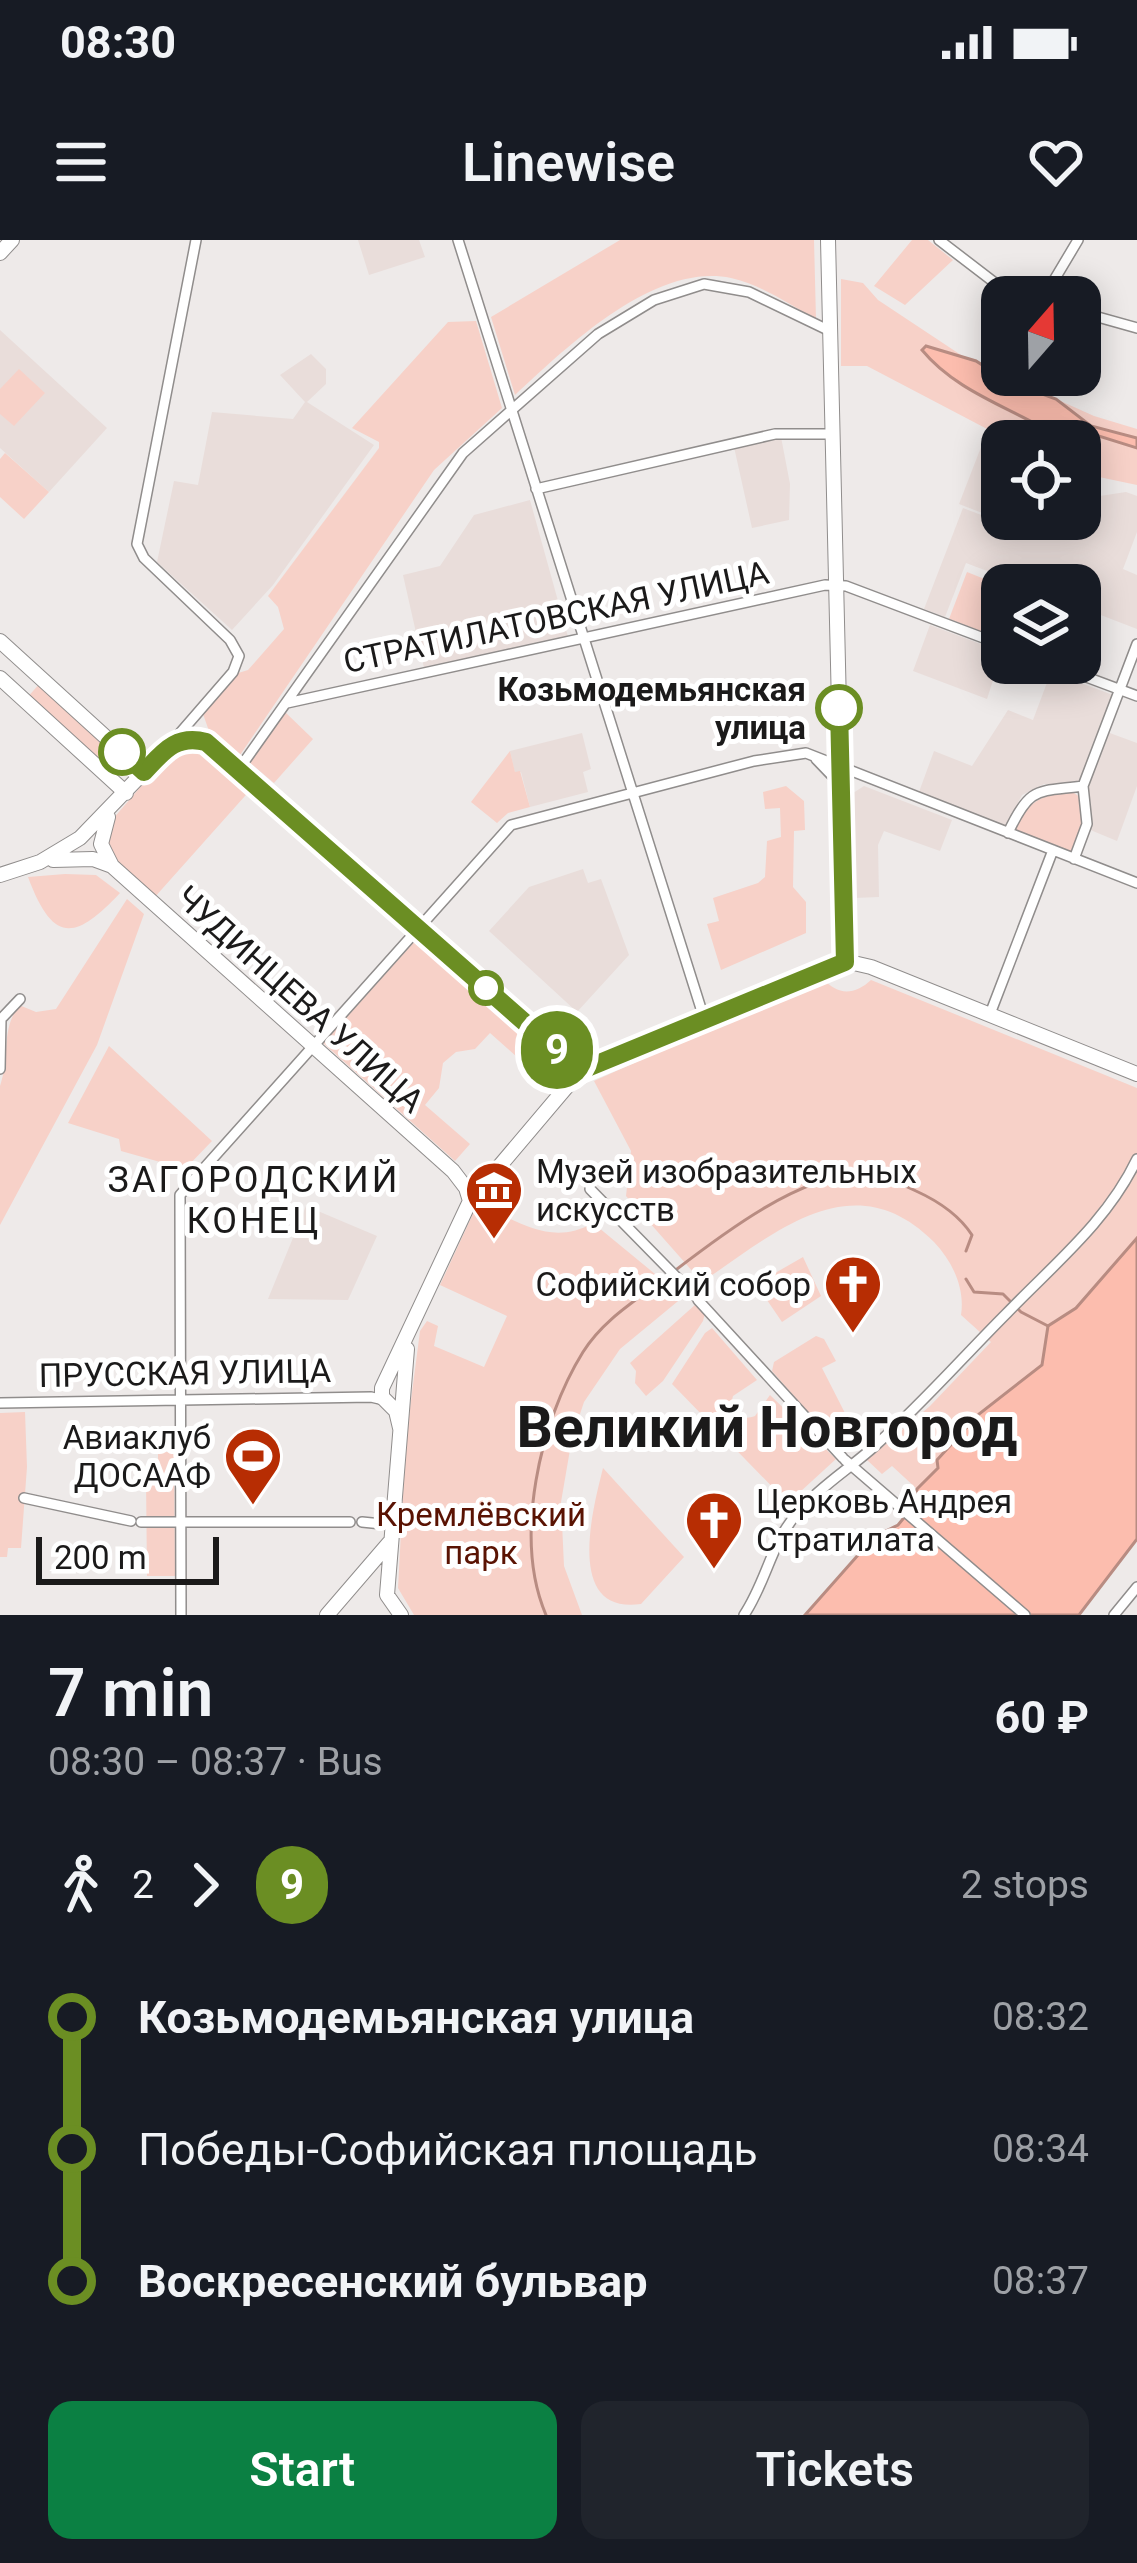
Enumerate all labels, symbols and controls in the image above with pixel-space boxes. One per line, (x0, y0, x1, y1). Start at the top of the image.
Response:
text: 08:30 (60, 16, 176, 69)
icon: menu (48, 129, 114, 195)
icon: heart (1023, 129, 1089, 195)
text: Linewise (462, 131, 675, 194)
north arrow (981, 276, 1101, 396)
map controls (981, 276, 1101, 684)
button: locate (981, 420, 1101, 540)
street label: СТРАТИЛАТОВСКАЯ УЛИЦА (340, 553, 773, 681)
button: layers (981, 564, 1101, 684)
place label: Козьмодемьянская улица (497, 670, 806, 747)
marker: Козьмодемьянская улица (817, 686, 861, 730)
unlabelled marker (100, 730, 144, 774)
street label: ЧУДИНЦЕВА УЛИЦА (168, 878, 432, 1121)
unlabelled marker (470, 972, 502, 1004)
line badge: 9 (518, 1011, 596, 1089)
text: 9 (545, 1025, 569, 1074)
place label: Музей изобразительных искусств (536, 1152, 917, 1229)
district label: ЗАГОРОДСКИЙ КОНЕЦ (108, 1159, 400, 1242)
museum icon: Музей изобразительных искусств (463, 1159, 525, 1241)
church icon: Софийский собор (822, 1253, 884, 1335)
place label: Софийский собор (536, 1265, 811, 1304)
street label: ПРУССКАЯ УЛИЦА (38, 1351, 332, 1395)
district label: Великий Новгород (517, 1394, 1017, 1461)
place label: Авиаклуб ДОСААФ (63, 1418, 211, 1495)
sports icon: Авиаклуб ДОСААФ (222, 1425, 284, 1507)
place label: Церковь Андрея Стратилата (756, 1482, 1012, 1559)
church icon: Церковь Андрея Стратилата (683, 1489, 745, 1571)
park label: Кремлёвский парк (376, 1495, 586, 1572)
scale bar (36, 1531, 219, 1584)
text: 200 m (54, 1538, 147, 1577)
text: 7 min (48, 1655, 213, 1732)
text: 60 ₽ (994, 1691, 1089, 1744)
text: 08:30 – 08:37 · Bus (48, 1739, 383, 1785)
icon: walk (48, 1852, 114, 1918)
icon: forward (172, 1852, 238, 1918)
text: 9 (280, 1860, 304, 1909)
text: 2 (132, 1862, 154, 1908)
text: 2 stops (961, 1862, 1089, 1908)
text: Козьмодемьянская улица (138, 1991, 694, 2044)
text: 08:32 (992, 1994, 1089, 2040)
text: Победы-Софийская площадь (138, 2123, 758, 2176)
text: 08:34 (992, 2126, 1089, 2172)
text: Воскресенский бульвар (138, 2255, 648, 2308)
text: 08:37 (992, 2258, 1089, 2304)
button: Start (48, 2401, 557, 2539)
button: Tickets (581, 2401, 1089, 2539)

